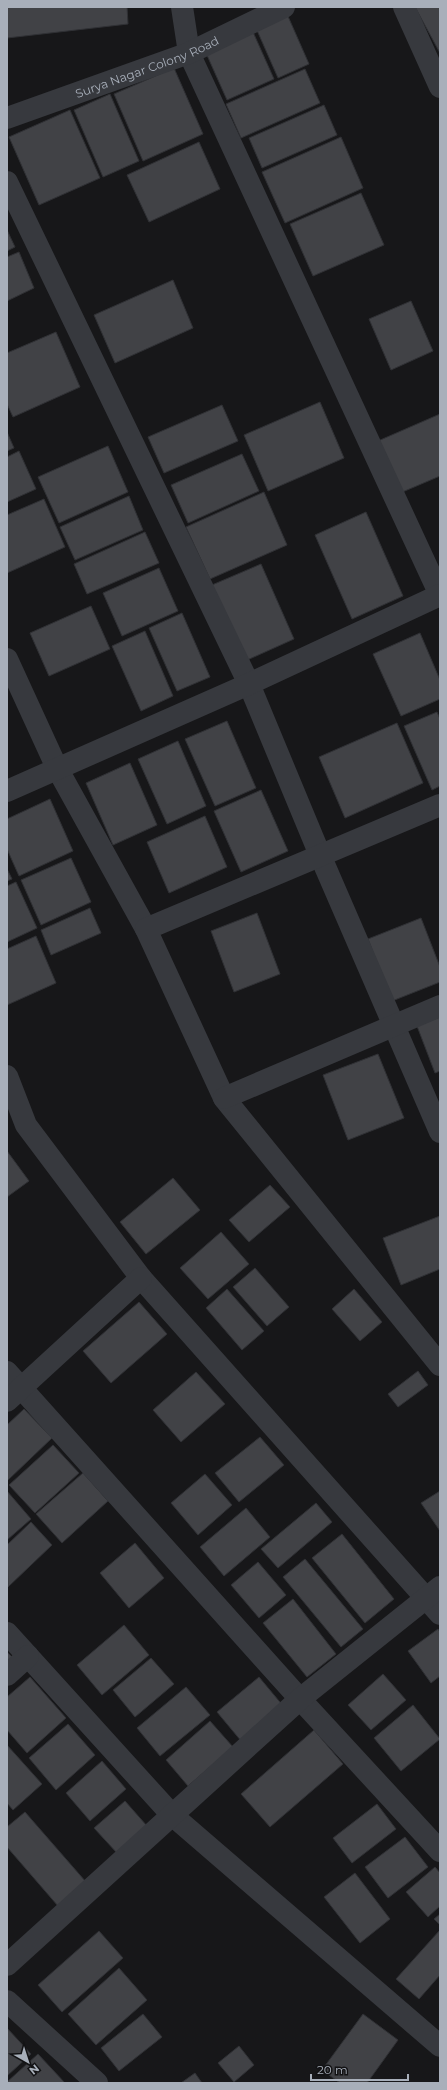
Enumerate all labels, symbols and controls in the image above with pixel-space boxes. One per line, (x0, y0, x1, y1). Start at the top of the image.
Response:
street label: Surya Nagar Colony Road (73, 32, 221, 101)
north arrow (8, 2042, 48, 2082)
scale bar (311, 2056, 408, 2082)
text: N (26, 2062, 42, 2078)
text: 20 m (317, 2062, 348, 2077)

